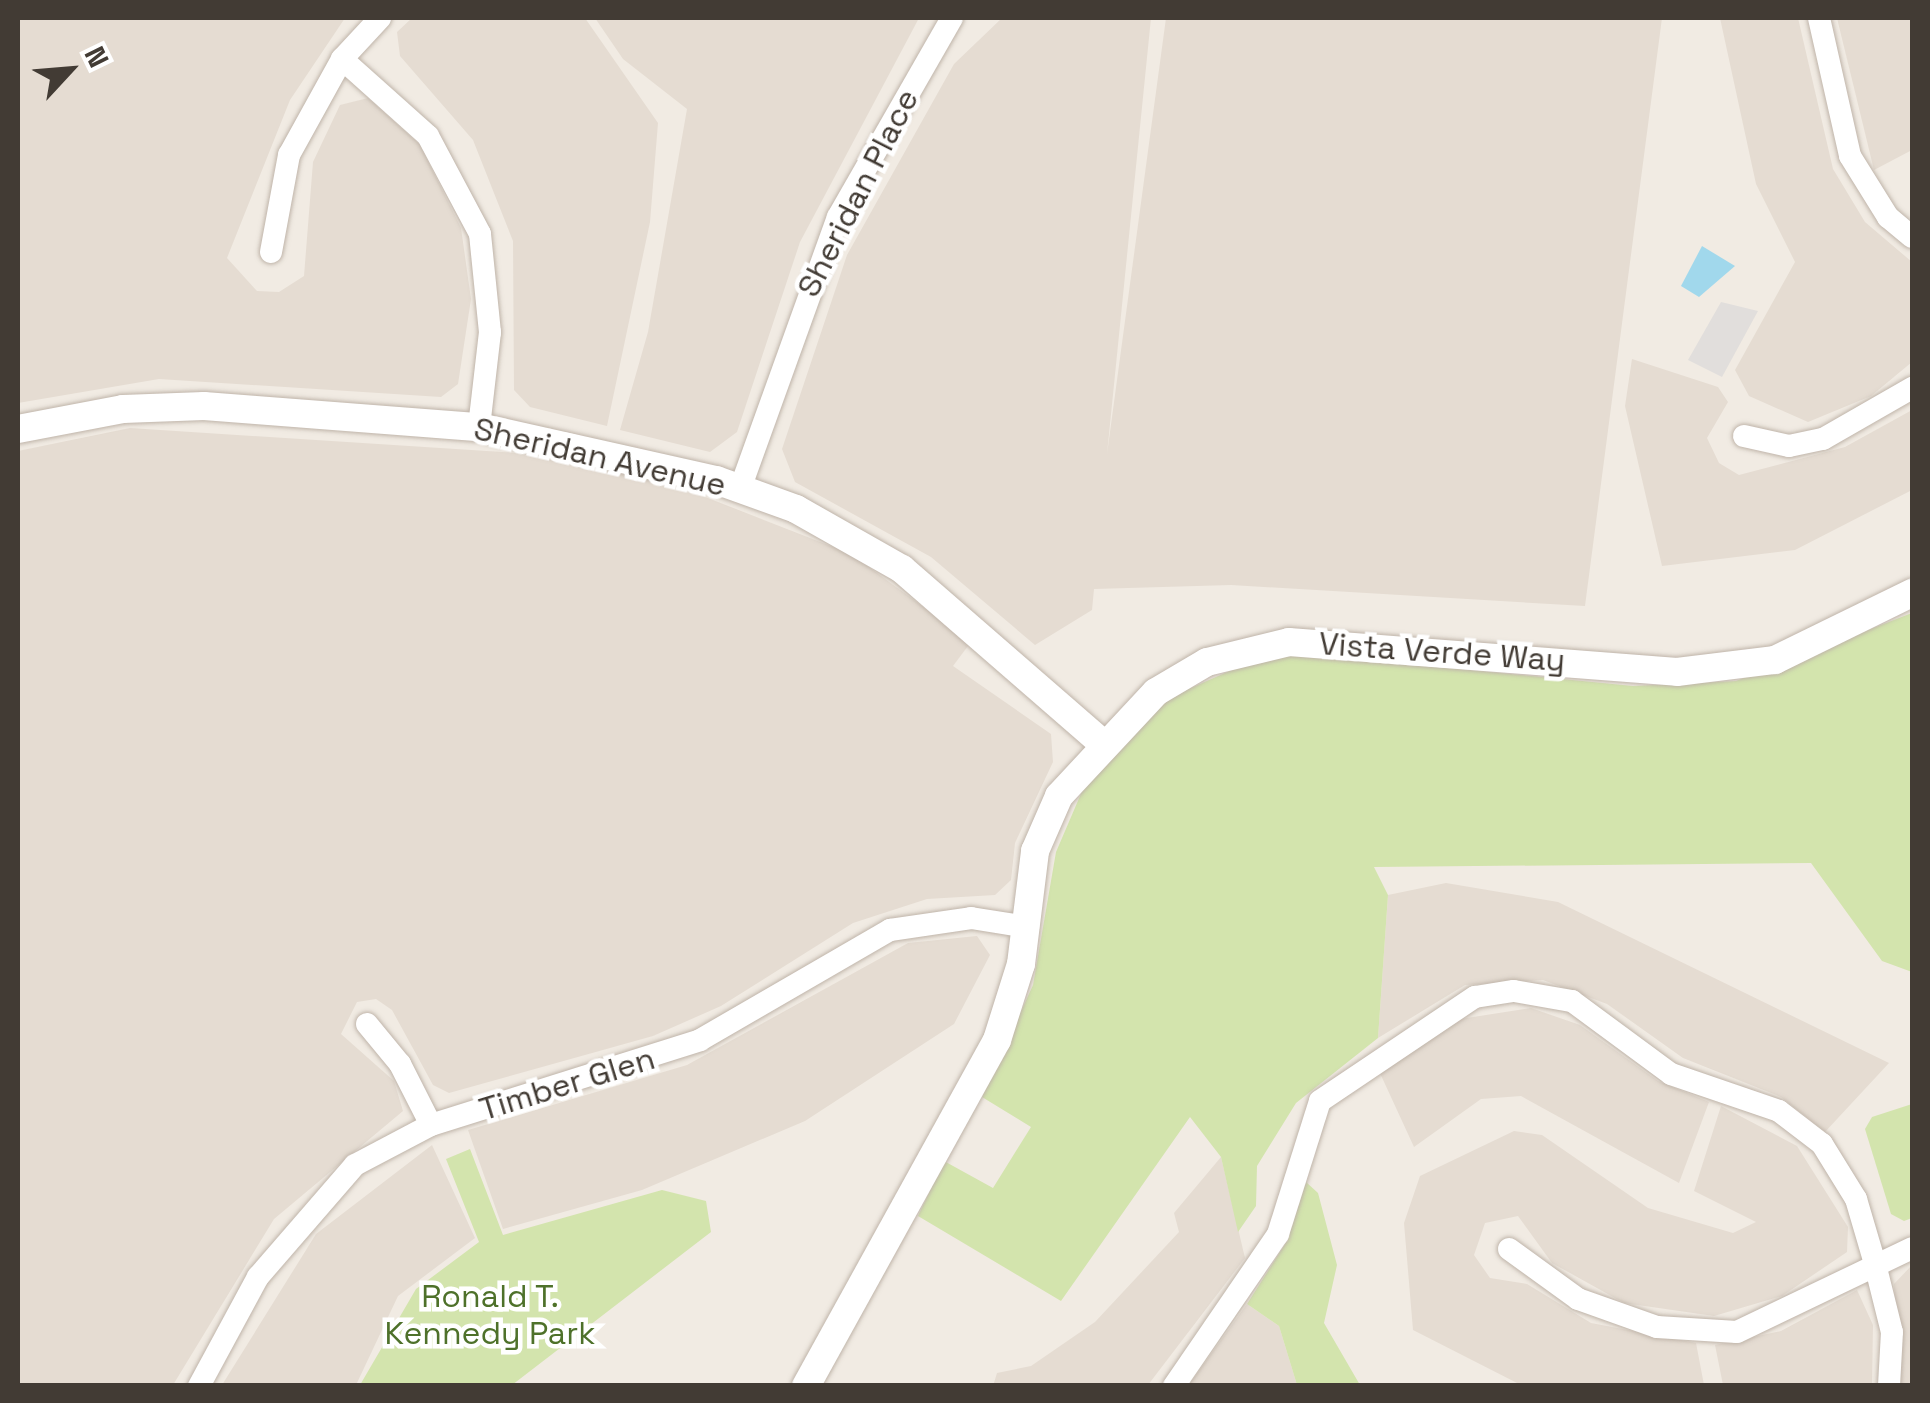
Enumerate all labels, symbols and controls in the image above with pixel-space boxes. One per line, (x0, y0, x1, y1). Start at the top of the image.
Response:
north arrow (20, 20, 120, 120)
text: N (77, 41, 117, 73)
street label: Sheridan Place (789, 83, 927, 303)
street label: Sheridan Avenue (470, 409, 730, 505)
street label: Vista Verde Way (1317, 624, 1567, 680)
street label: Timber Glen (475, 1039, 659, 1129)
park label: Ronald T. Kennedy Park (385, 1278, 595, 1353)

